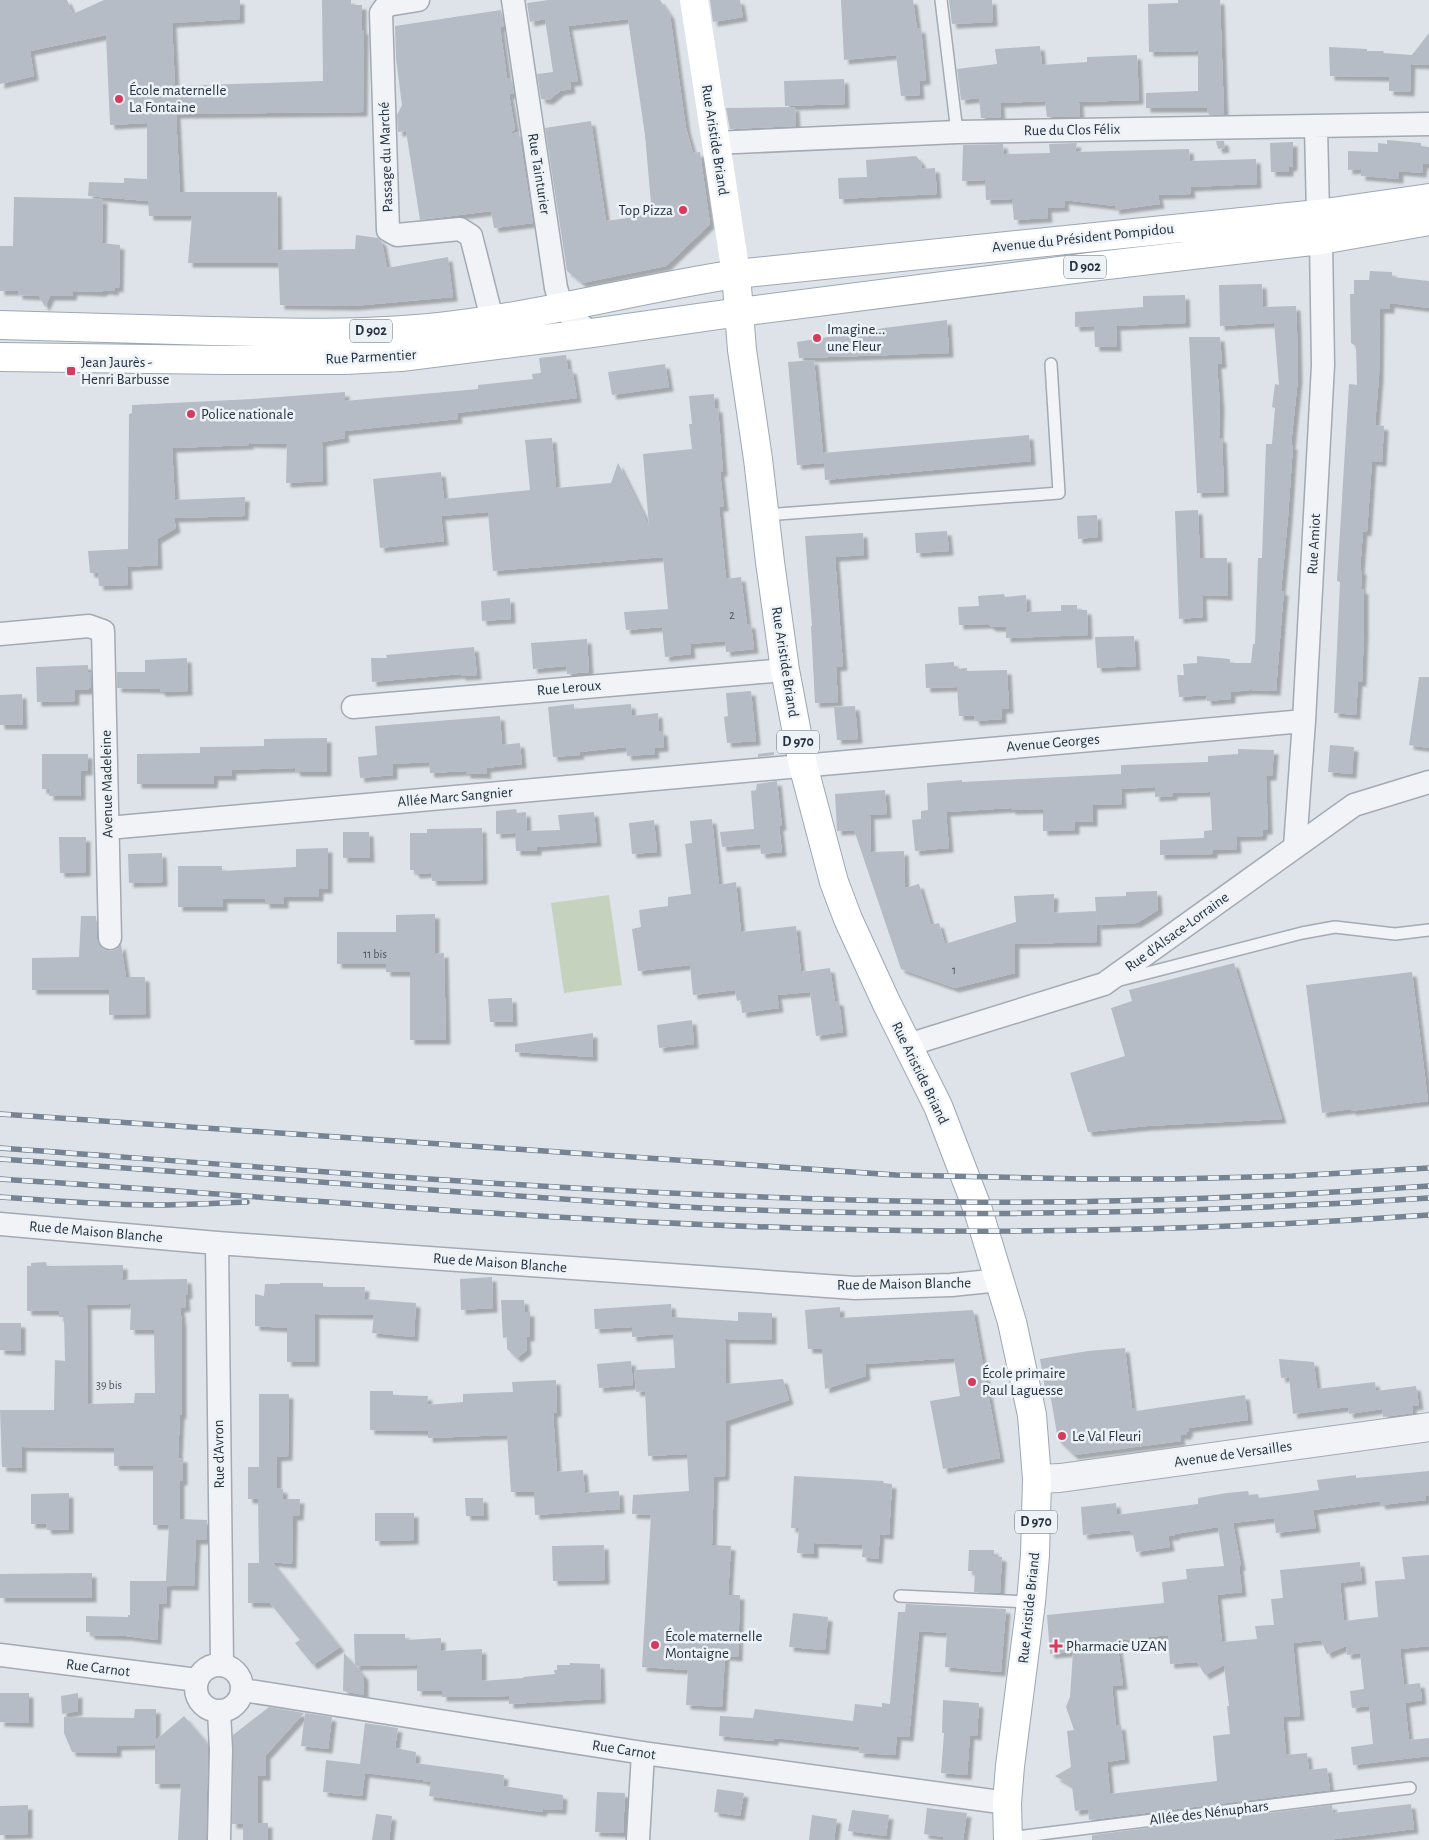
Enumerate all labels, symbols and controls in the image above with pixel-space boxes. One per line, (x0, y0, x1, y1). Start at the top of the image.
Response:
place label: École maternelle La Fontaine (129, 81, 226, 115)
street label: Rue Aristide Briand (699, 84, 731, 197)
marker: École maternelle La Fontaine (113, 93, 125, 105)
street label: Passage du Marché (377, 101, 395, 213)
street label: Rue du Clos Félix (1024, 122, 1121, 138)
street label: Rue Tainturier (525, 132, 553, 216)
place label: Top Pizza (618, 203, 673, 218)
marker: Top Pizza (677, 204, 689, 216)
street label: Avenue du Président Pompidou (991, 221, 1175, 255)
road number: D 902 (1064, 256, 1106, 278)
road number: D 902 (350, 320, 392, 342)
place label: Imagine... une Fleur (827, 322, 885, 354)
marker: Imagine... une Fleur (811, 332, 823, 344)
street label: Rue Parmentier (325, 347, 417, 367)
place label: Jean Jaurès - Henri Barbusse (81, 355, 170, 387)
marker: Jean Jaurès - Henri Barbusse (65, 365, 77, 377)
place label: Police nationale (201, 407, 294, 422)
marker: Police nationale (185, 408, 197, 420)
street label: Rue Amiot (1305, 513, 1323, 575)
street label: Rue Aristide Briand (769, 606, 801, 719)
house number: 2 (729, 609, 735, 621)
street label: Rue Leroux (536, 678, 602, 698)
street label: Avenue Madeleine (99, 730, 115, 838)
road number: D 970 (777, 730, 819, 754)
street label: Avenue Georges (1006, 731, 1100, 755)
street label: Allée Marc Sangnier (397, 784, 513, 810)
street label: Rue d'Alsace-Lorraine (1122, 889, 1232, 975)
house number: 11 bis (363, 948, 387, 960)
house number: 1 (952, 964, 956, 976)
street label: Rue Aristide Briand (889, 1019, 951, 1127)
street label: Rue de Maison Blanche (28, 1219, 164, 1245)
street label: Rue de Maison Blanche (433, 1251, 568, 1275)
street label: Rue de Maison Blanche (837, 1275, 971, 1293)
place label: École primaire Paul Laguesse (982, 1364, 1065, 1398)
marker: École primaire Paul Laguesse (966, 1376, 978, 1388)
house number: 39 bis (96, 1379, 122, 1391)
street label: Rue d'Avron (211, 1419, 227, 1489)
place label: Le Val Fleuri (1072, 1429, 1141, 1444)
marker: Le Val Fleuri (1056, 1430, 1068, 1442)
street label: Avenue de Versailles (1173, 1438, 1293, 1470)
road number: D 970 (1015, 1510, 1057, 1534)
street label: Rue Aristide Briand (1016, 1551, 1042, 1664)
place label: École maternelle Montaigne (665, 1627, 762, 1661)
marker: École maternelle Montaigne (649, 1639, 661, 1651)
place label: Pharmacie UZAN (1066, 1639, 1167, 1654)
marker: Pharmacie UZAN (1050, 1640, 1062, 1652)
street label: Rue Carnot (65, 1657, 131, 1679)
street label: Rue Carnot (591, 1738, 657, 1762)
street label: Allée des Nénuphars (1149, 1798, 1269, 1828)

